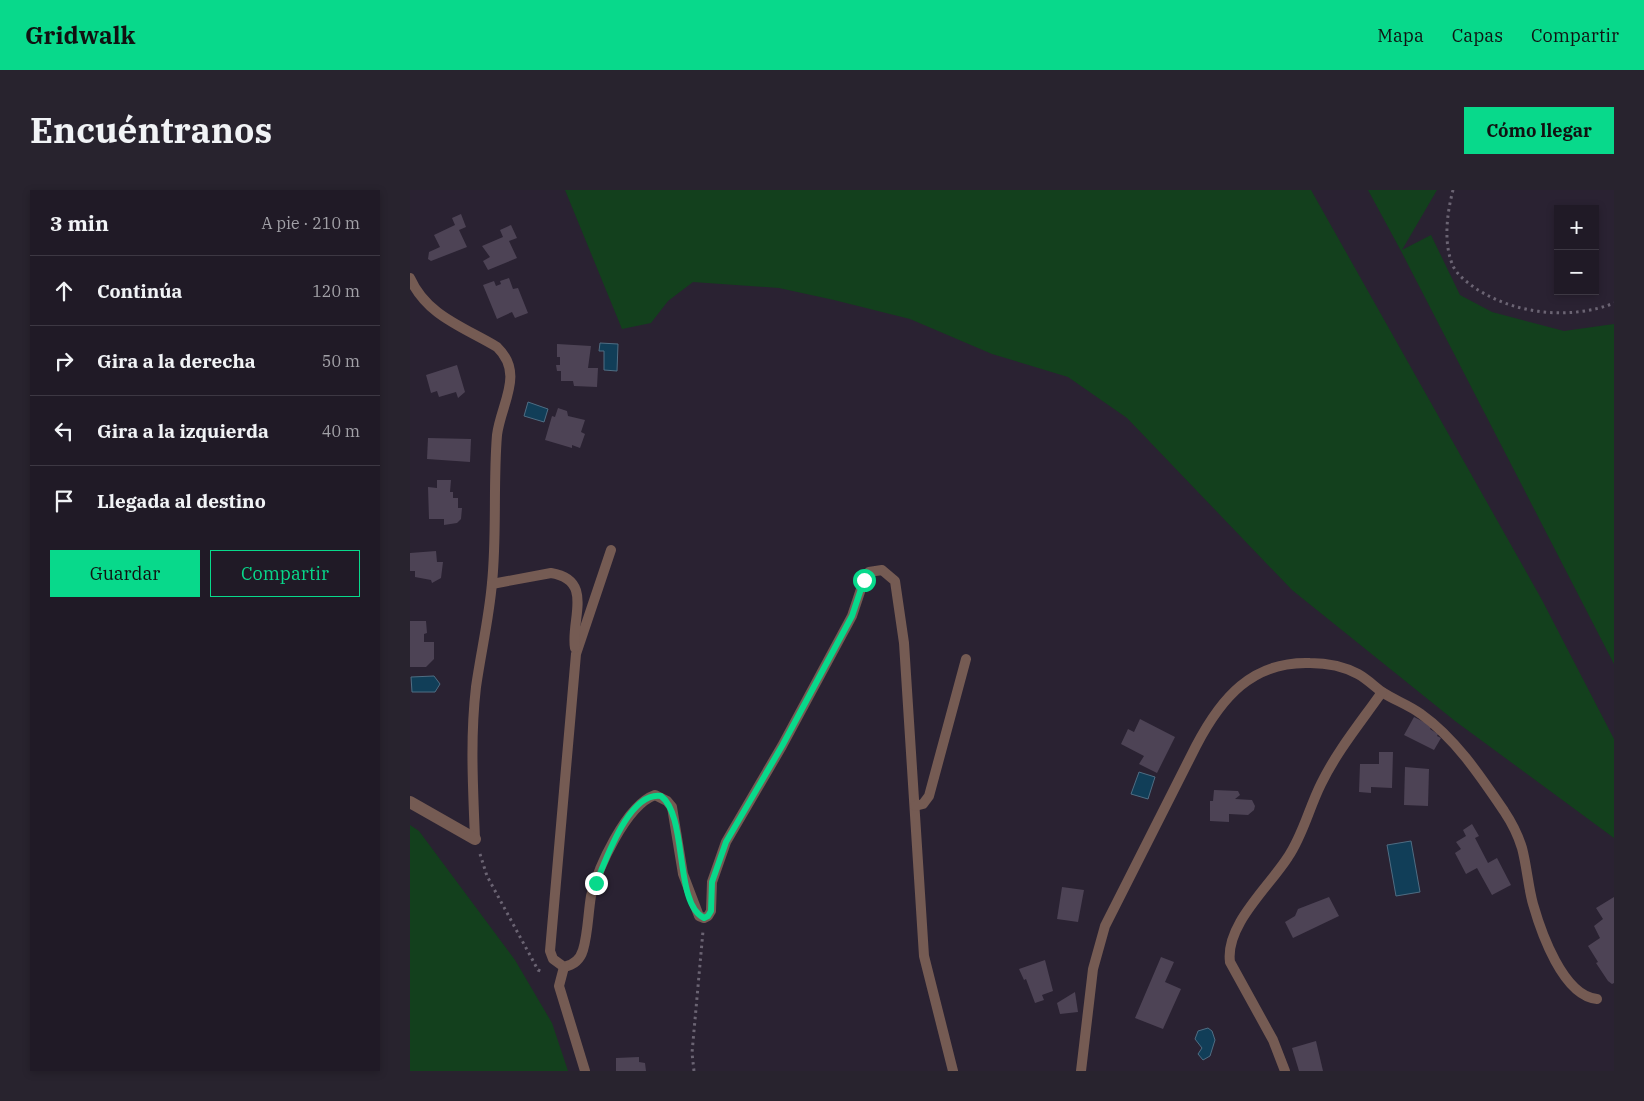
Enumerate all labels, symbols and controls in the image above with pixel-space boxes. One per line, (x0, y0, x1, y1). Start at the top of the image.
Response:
text: Gridwalk (25, 19, 135, 51)
text: Mapa (1377, 24, 1424, 47)
text: Capas (1452, 24, 1503, 47)
text: Compartir (1531, 24, 1619, 47)
text: Encuéntranos (30, 107, 272, 153)
button: Cómo llegar (1464, 107, 1614, 154)
map controls (1554, 205, 1599, 295)
button: + (1554, 205, 1599, 250)
text: 3 min (50, 209, 109, 237)
text: A pie · 210 m (262, 213, 360, 233)
button: − (1554, 250, 1599, 295)
icon: ahead (50, 277, 78, 305)
text: Continúa (97, 279, 182, 303)
text: 120 m (312, 281, 360, 301)
icon: right (50, 347, 78, 375)
text: Gira a la derecha (97, 349, 256, 373)
text: 50 m (322, 351, 360, 371)
icon: left (50, 417, 78, 445)
text: Gira a la izquierda (97, 419, 269, 443)
text: 40 m (322, 421, 360, 441)
icon: arrive (50, 487, 78, 515)
text: Llegada al destino (97, 489, 266, 513)
button: Guardar (50, 550, 200, 597)
button: Compartir (210, 550, 360, 597)
route start (853, 569, 876, 592)
route end (585, 872, 608, 895)

